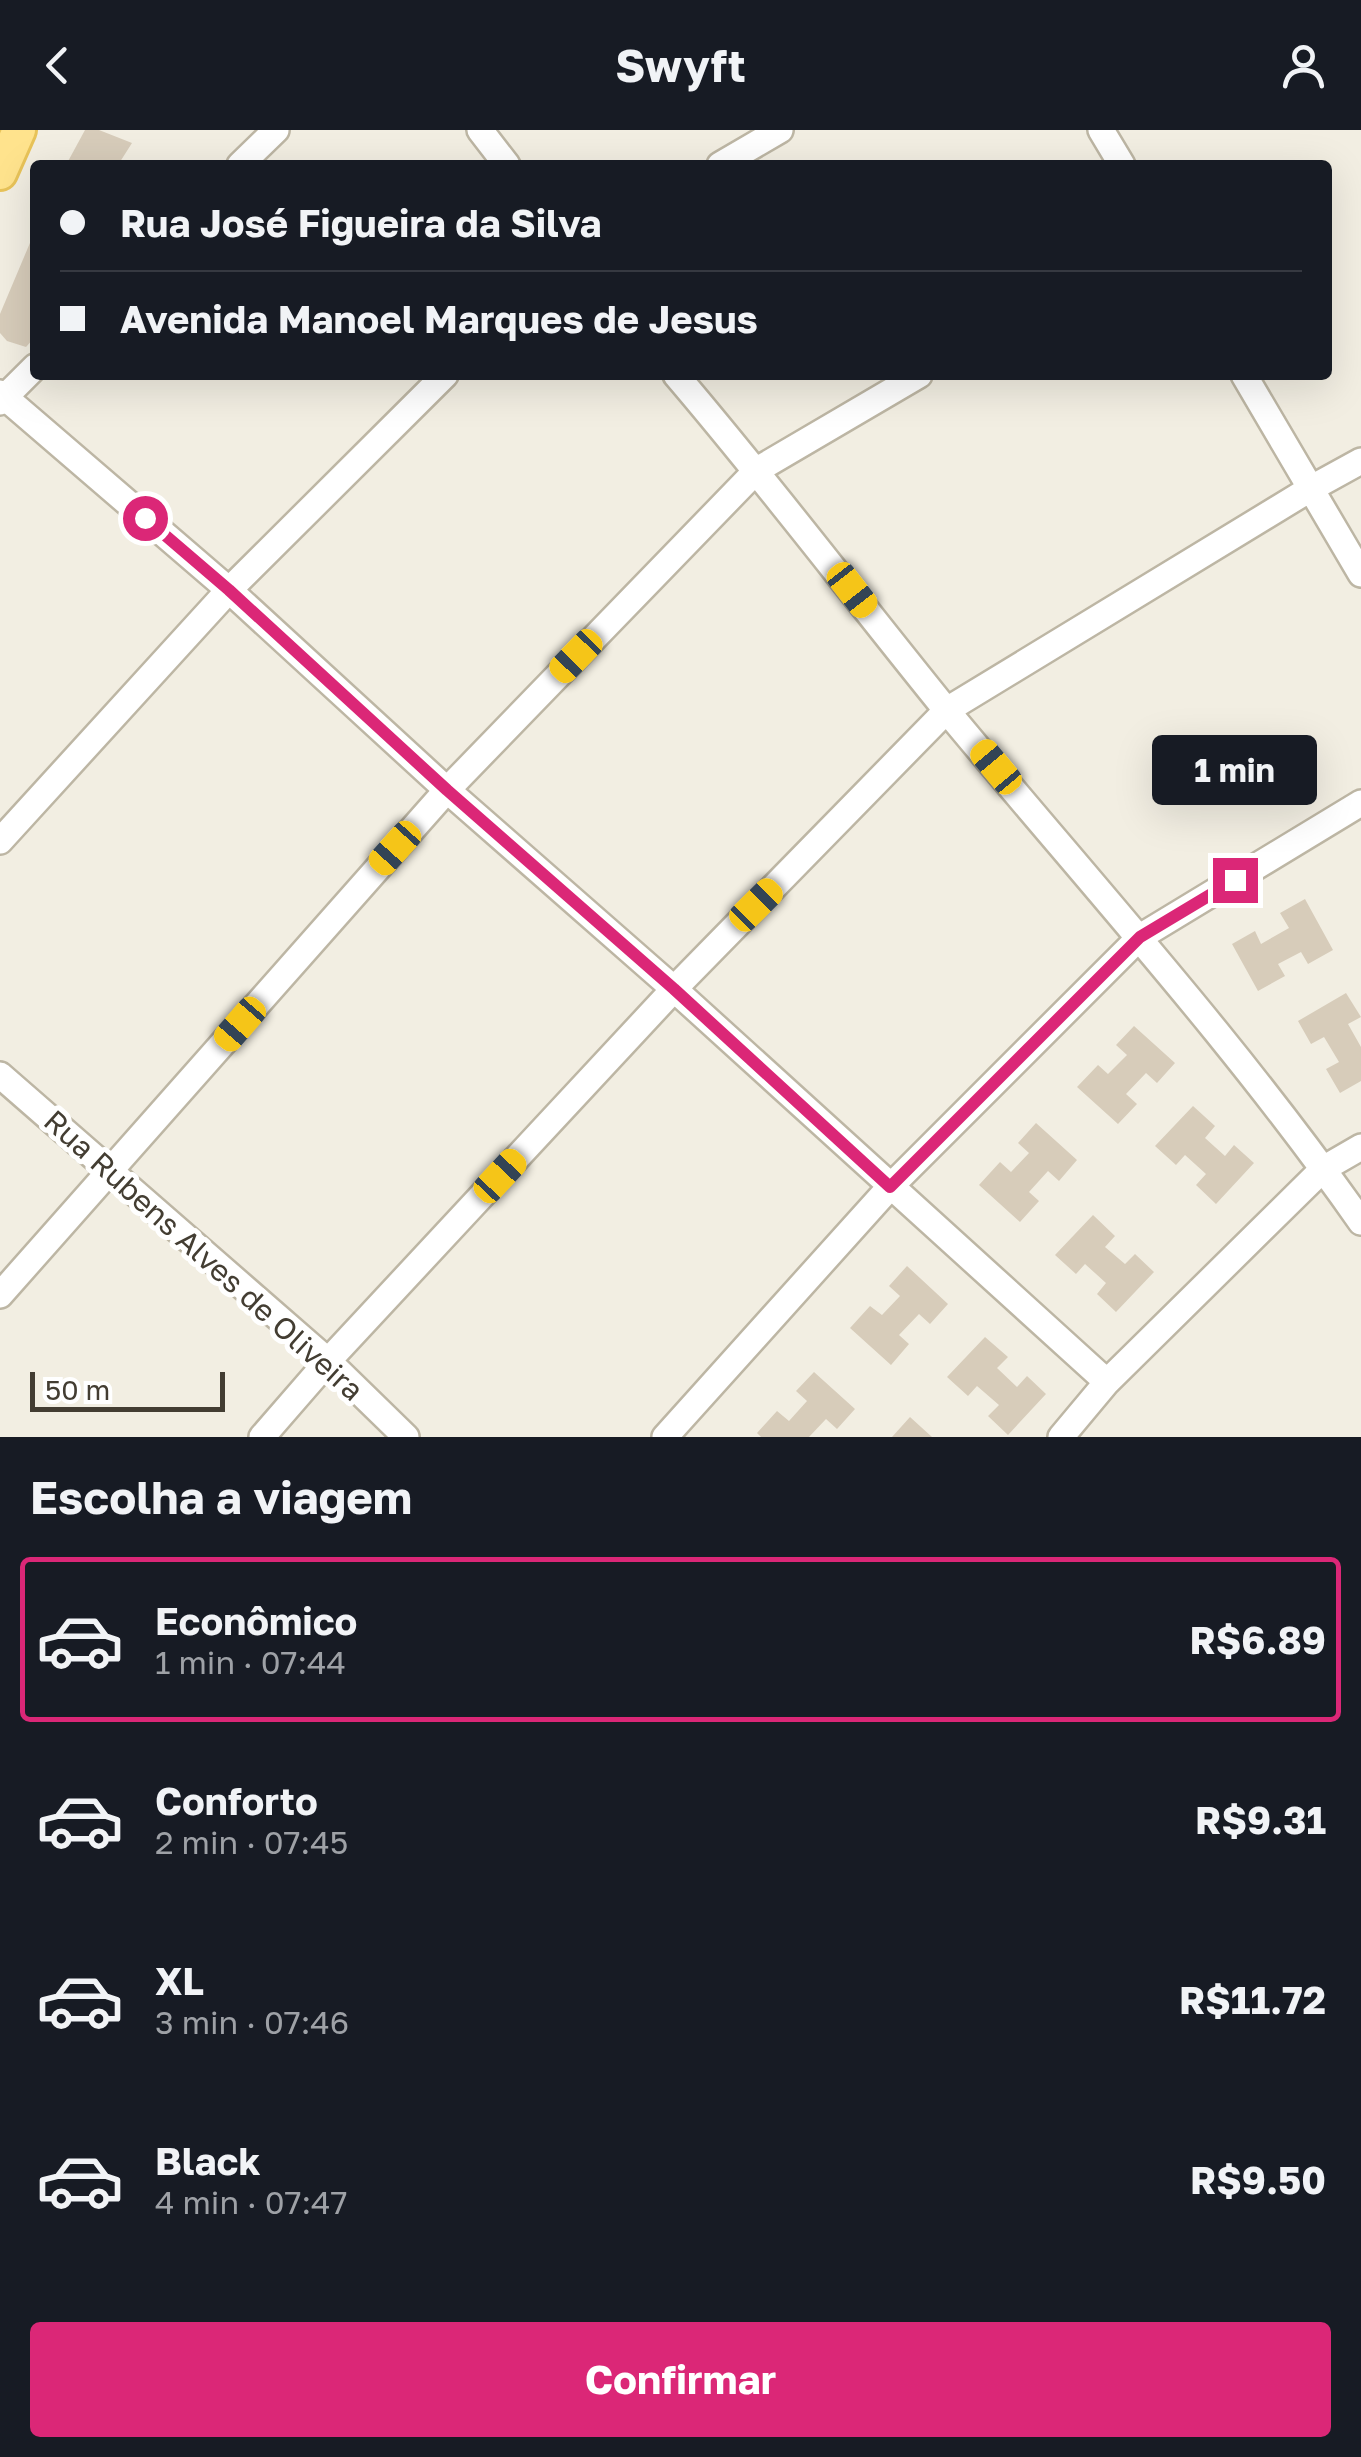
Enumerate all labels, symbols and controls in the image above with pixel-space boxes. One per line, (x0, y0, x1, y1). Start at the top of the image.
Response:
icon: back (30, 38, 85, 93)
text: Swyft (615, 38, 746, 92)
icon: person (1276, 38, 1331, 93)
text: Rua José Figueira da Silva (120, 200, 602, 245)
text: Avenida Manoel Marques de Jesus (120, 296, 758, 341)
route start (123, 496, 168, 541)
car (822, 557, 882, 623)
car (544, 624, 608, 688)
car (965, 734, 1027, 800)
callout: 1 min (1152, 735, 1318, 805)
text: 1 min (1194, 751, 1275, 789)
car (364, 816, 426, 880)
route end (1213, 858, 1258, 903)
car (724, 873, 788, 937)
car (209, 992, 271, 1056)
street label: Rua Rubens Alves de Oliveira (37, 1102, 371, 1408)
car (469, 1144, 531, 1208)
scale bar (30, 1367, 225, 1412)
text: 50 m (45, 1373, 110, 1406)
text: Escolha a viagem (30, 1470, 412, 1524)
icon: car (35, 1595, 125, 1685)
text: Econômico (155, 1598, 357, 1643)
text: R$6.89 (1189, 1617, 1326, 1662)
text: 1 min · 07:44 (155, 1643, 346, 1681)
icon: car (35, 1775, 125, 1865)
text: Conforto (155, 1778, 318, 1823)
text: R$9.31 (1195, 1797, 1326, 1842)
text: 2 min · 07:45 (155, 1823, 348, 1861)
icon: car (35, 1955, 125, 2045)
text: XL (155, 1958, 204, 2003)
text: R$11.72 (1179, 1977, 1326, 2022)
text: 3 min · 07:46 (155, 2003, 349, 2041)
icon: car (35, 2135, 125, 2225)
text: Black (155, 2138, 260, 2183)
text: R$9.50 (1190, 2157, 1326, 2202)
text: 4 min · 07:47 (155, 2183, 348, 2221)
button: Confirmar (30, 2322, 1331, 2437)

